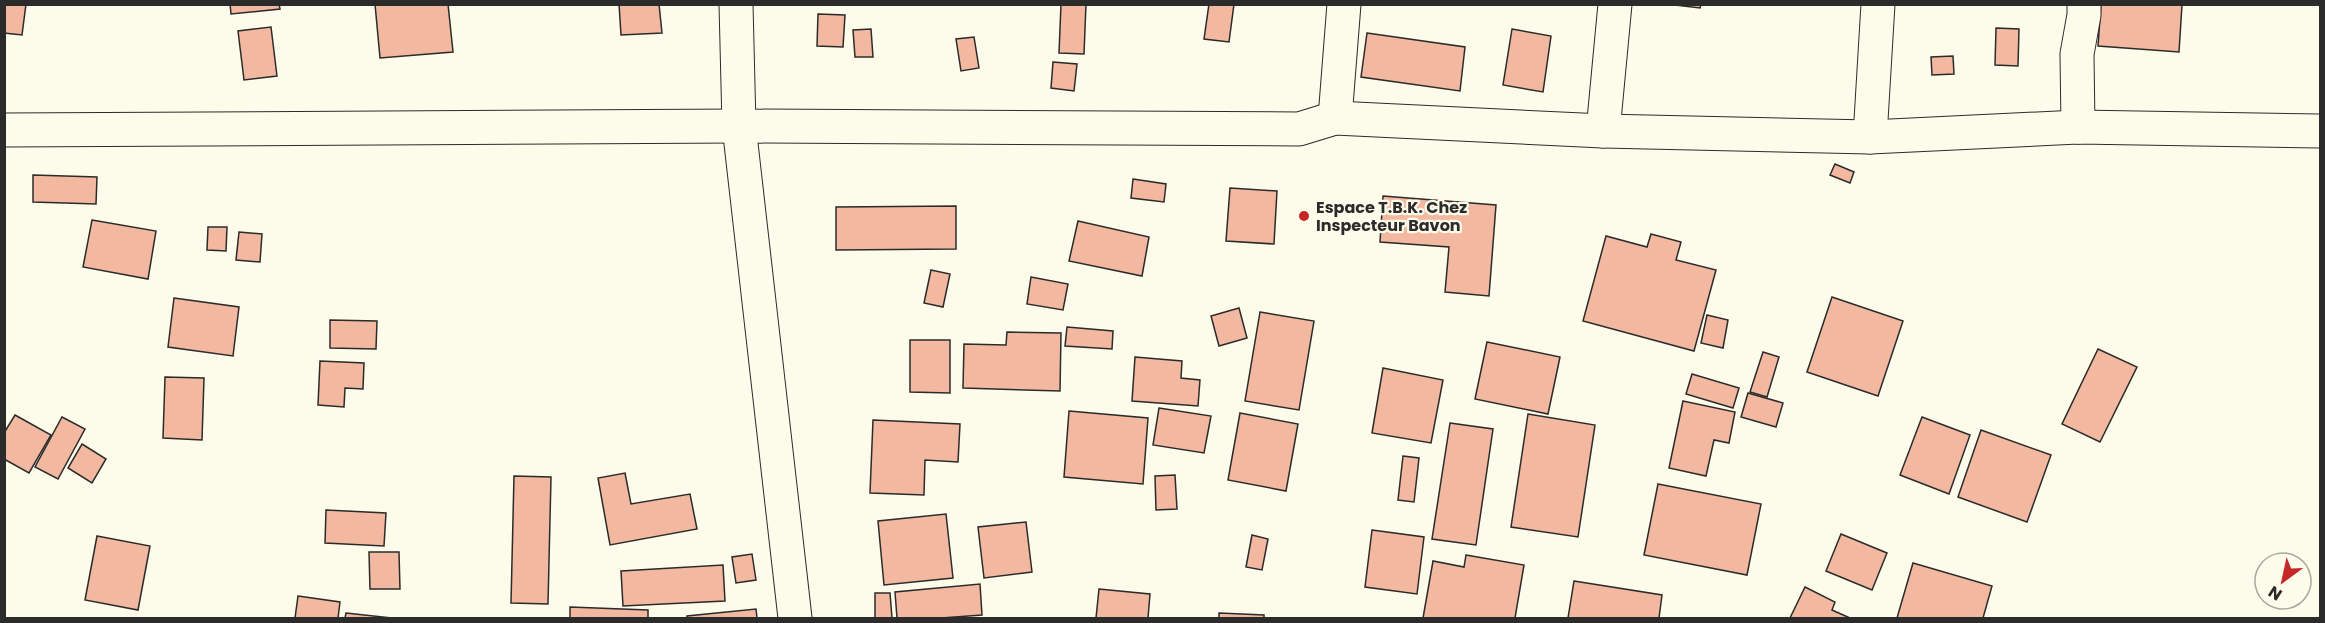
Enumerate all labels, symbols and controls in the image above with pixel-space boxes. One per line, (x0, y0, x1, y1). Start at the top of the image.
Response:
place label: Espace T.B.K. Chez Inspecteur Bavon (1316, 196, 1467, 237)
marker: Espace T.B.K. Chez Inspecteur Bavon (1297, 209, 1311, 223)
north arrow (2253, 551, 2313, 611)
text: N (2264, 580, 2286, 606)

